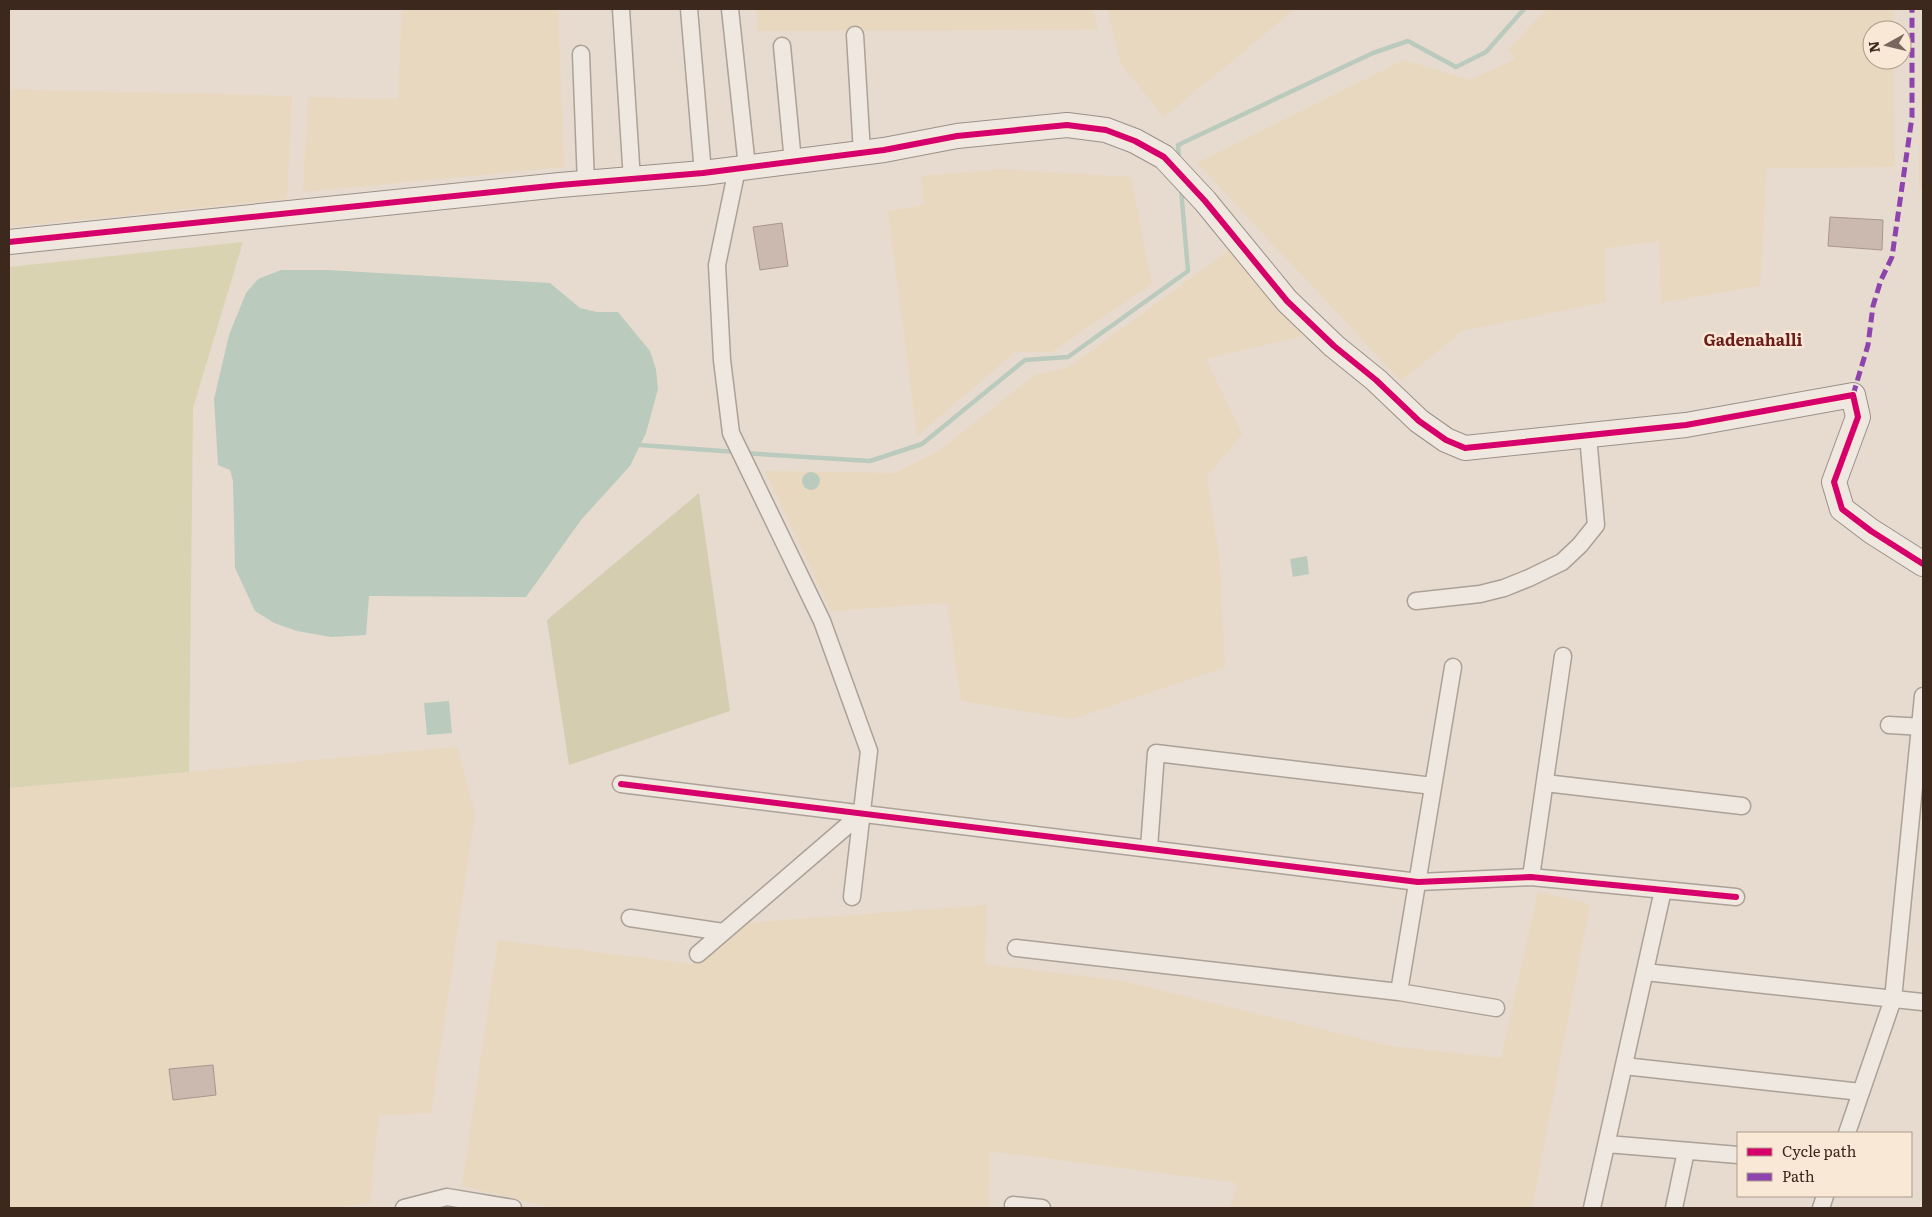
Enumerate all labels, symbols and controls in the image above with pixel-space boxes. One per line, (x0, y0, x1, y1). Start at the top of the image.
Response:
north arrow (1862, 20, 1912, 70)
text: N (1862, 39, 1884, 54)
district label: Gadenahalli (1704, 327, 1803, 351)
legend (1737, 1132, 1912, 1197)
text: Cycle path (1782, 1139, 1857, 1162)
text: Path (1782, 1164, 1815, 1187)

